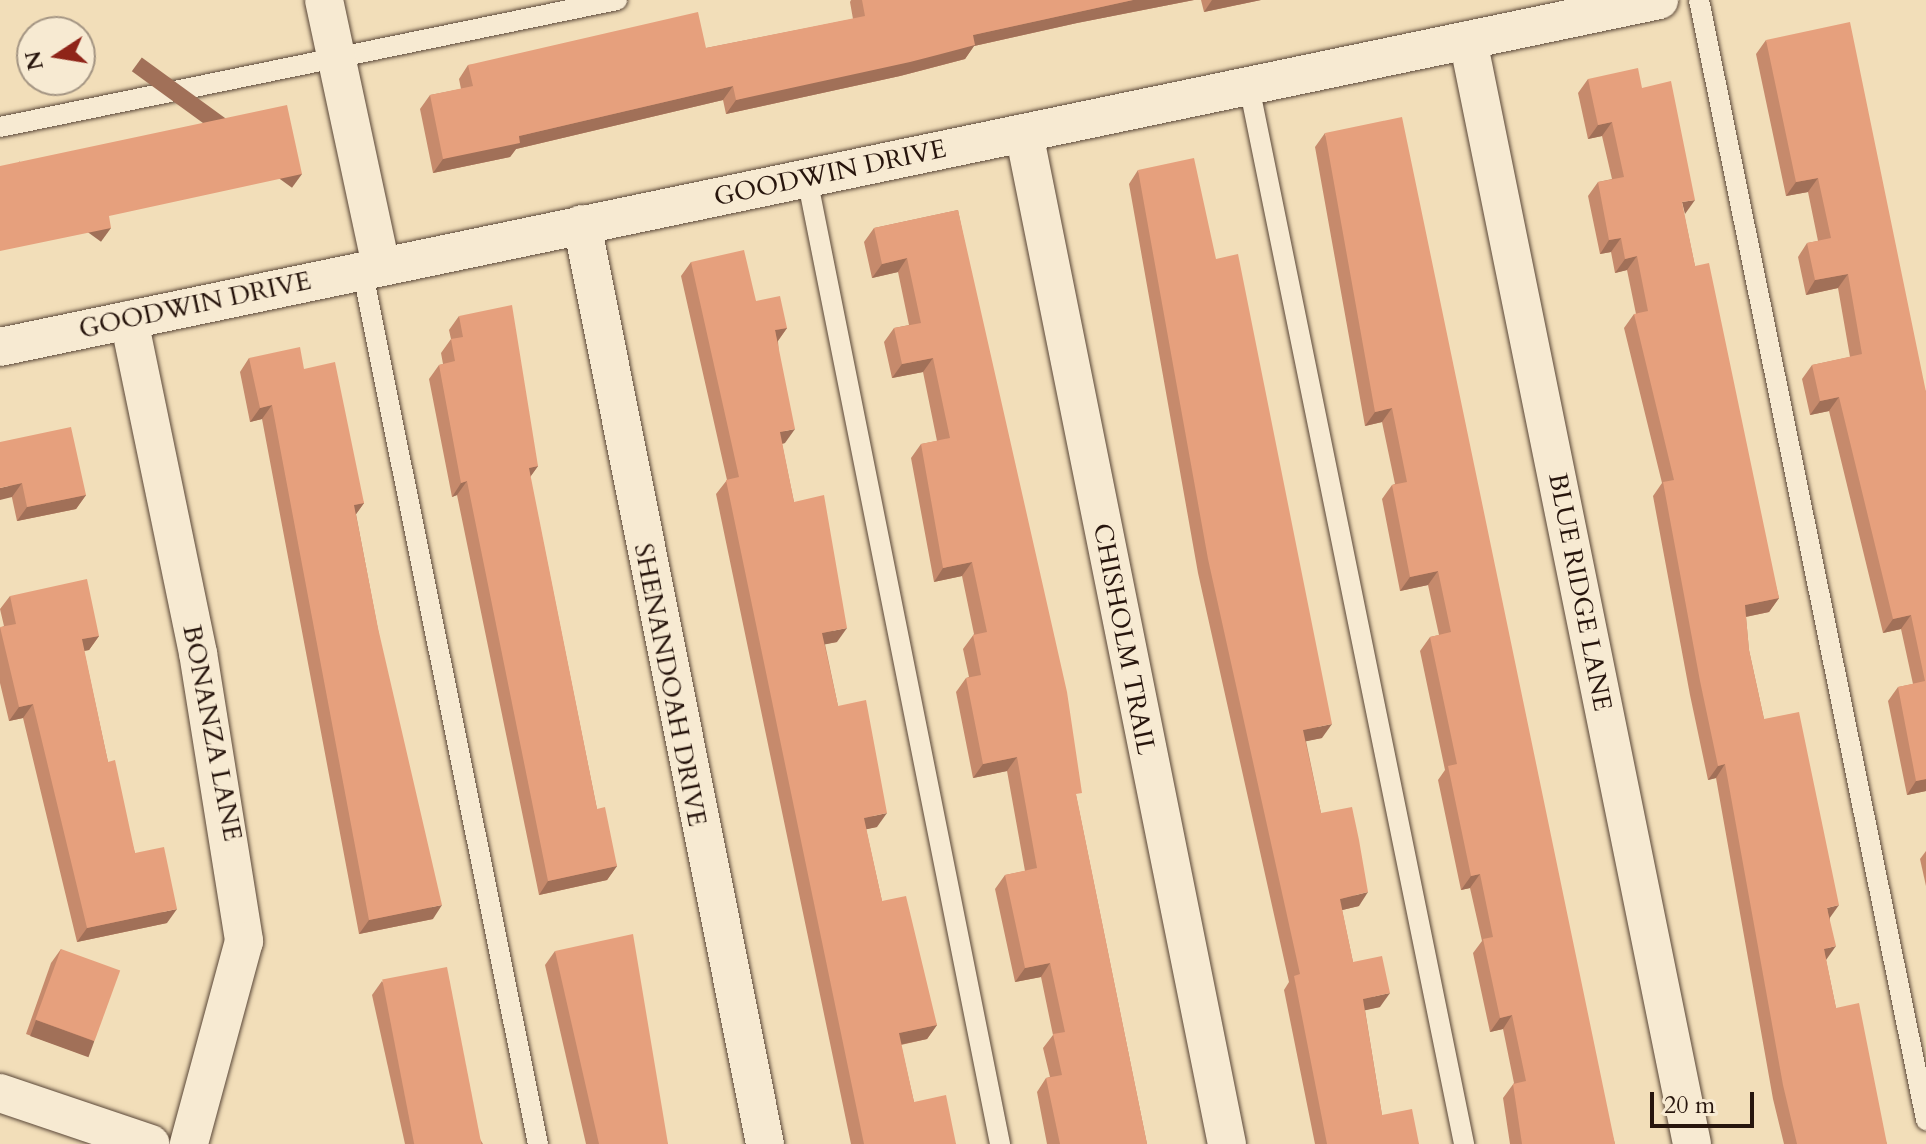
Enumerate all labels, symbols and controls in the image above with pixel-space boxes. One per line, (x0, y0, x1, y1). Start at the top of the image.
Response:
north arrow (16, 16, 96, 96)
text: N (18, 48, 51, 73)
street label: GOODWIN DRIVE (711, 133, 949, 213)
street label: GOODWIN DRIVE (76, 265, 314, 345)
street label: BLUE RIDGE LANE (1542, 470, 1618, 714)
street label: CHISHOLM TRAIL (1086, 521, 1162, 757)
street label: SHENANDOAH DRIVE (627, 541, 713, 829)
street label: BONANZA LANE (176, 622, 248, 844)
scale bar (1654, 1076, 1758, 1126)
text: 20 m (1664, 1089, 1715, 1122)

